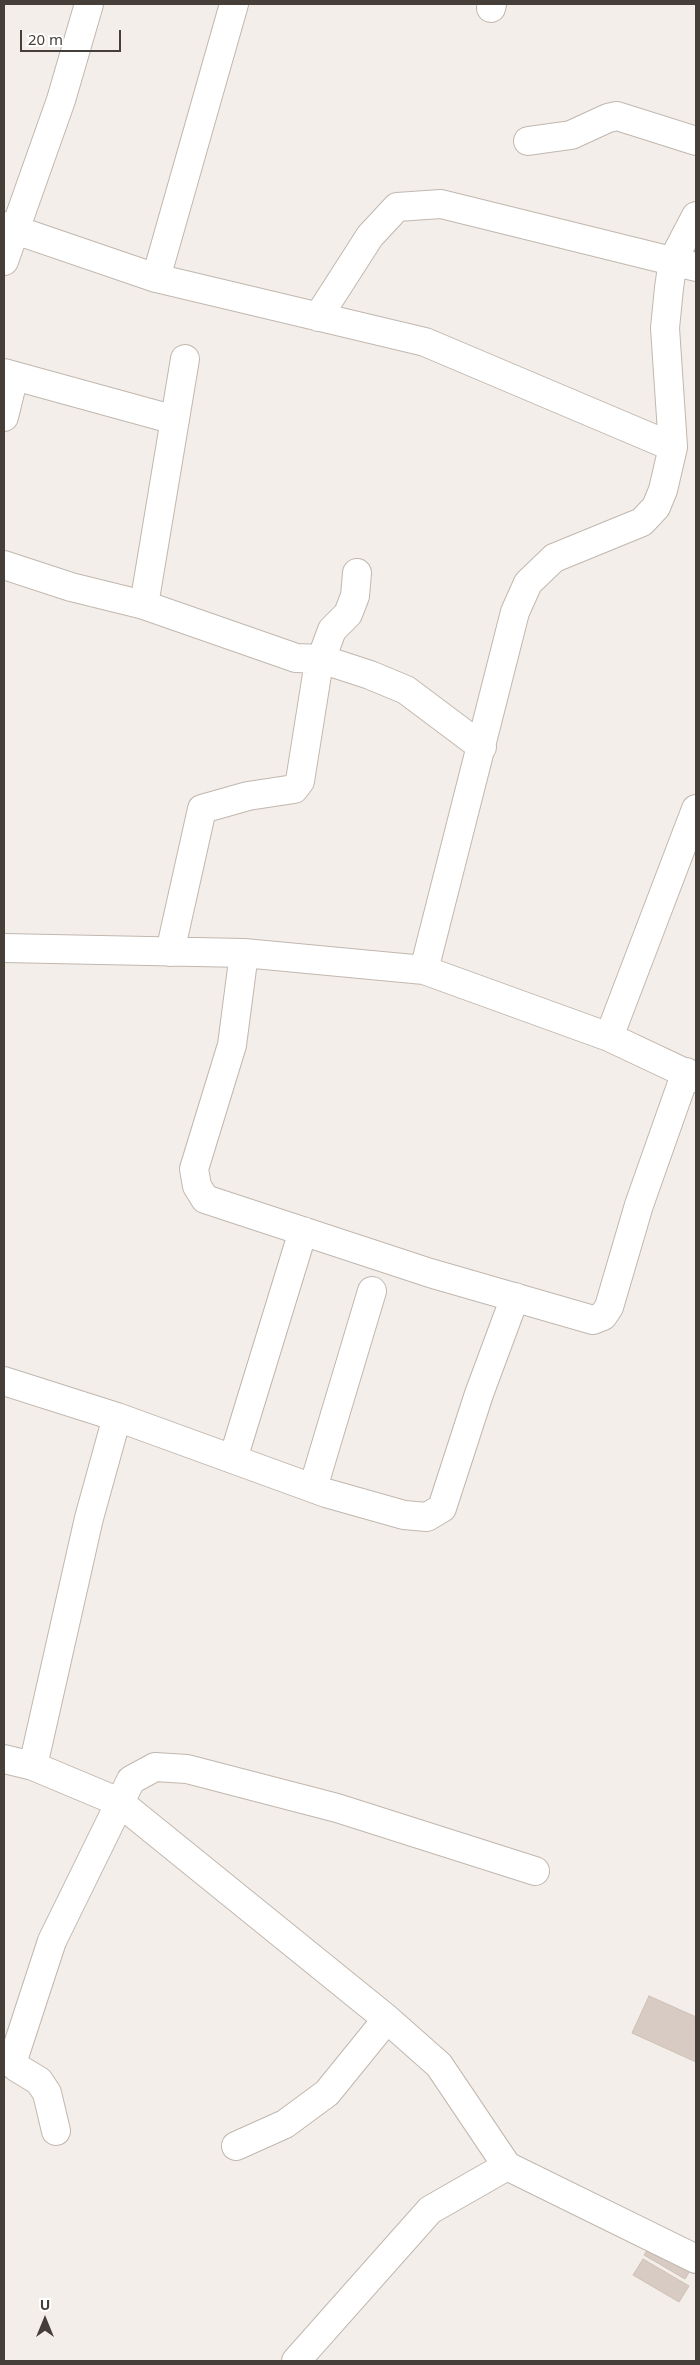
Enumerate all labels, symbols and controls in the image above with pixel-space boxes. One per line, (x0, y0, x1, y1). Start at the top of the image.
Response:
scale bar (22, 20, 124, 52)
text: 20 m (28, 29, 63, 49)
north arrow (20, 2295, 70, 2345)
text: U (40, 2295, 50, 2314)

